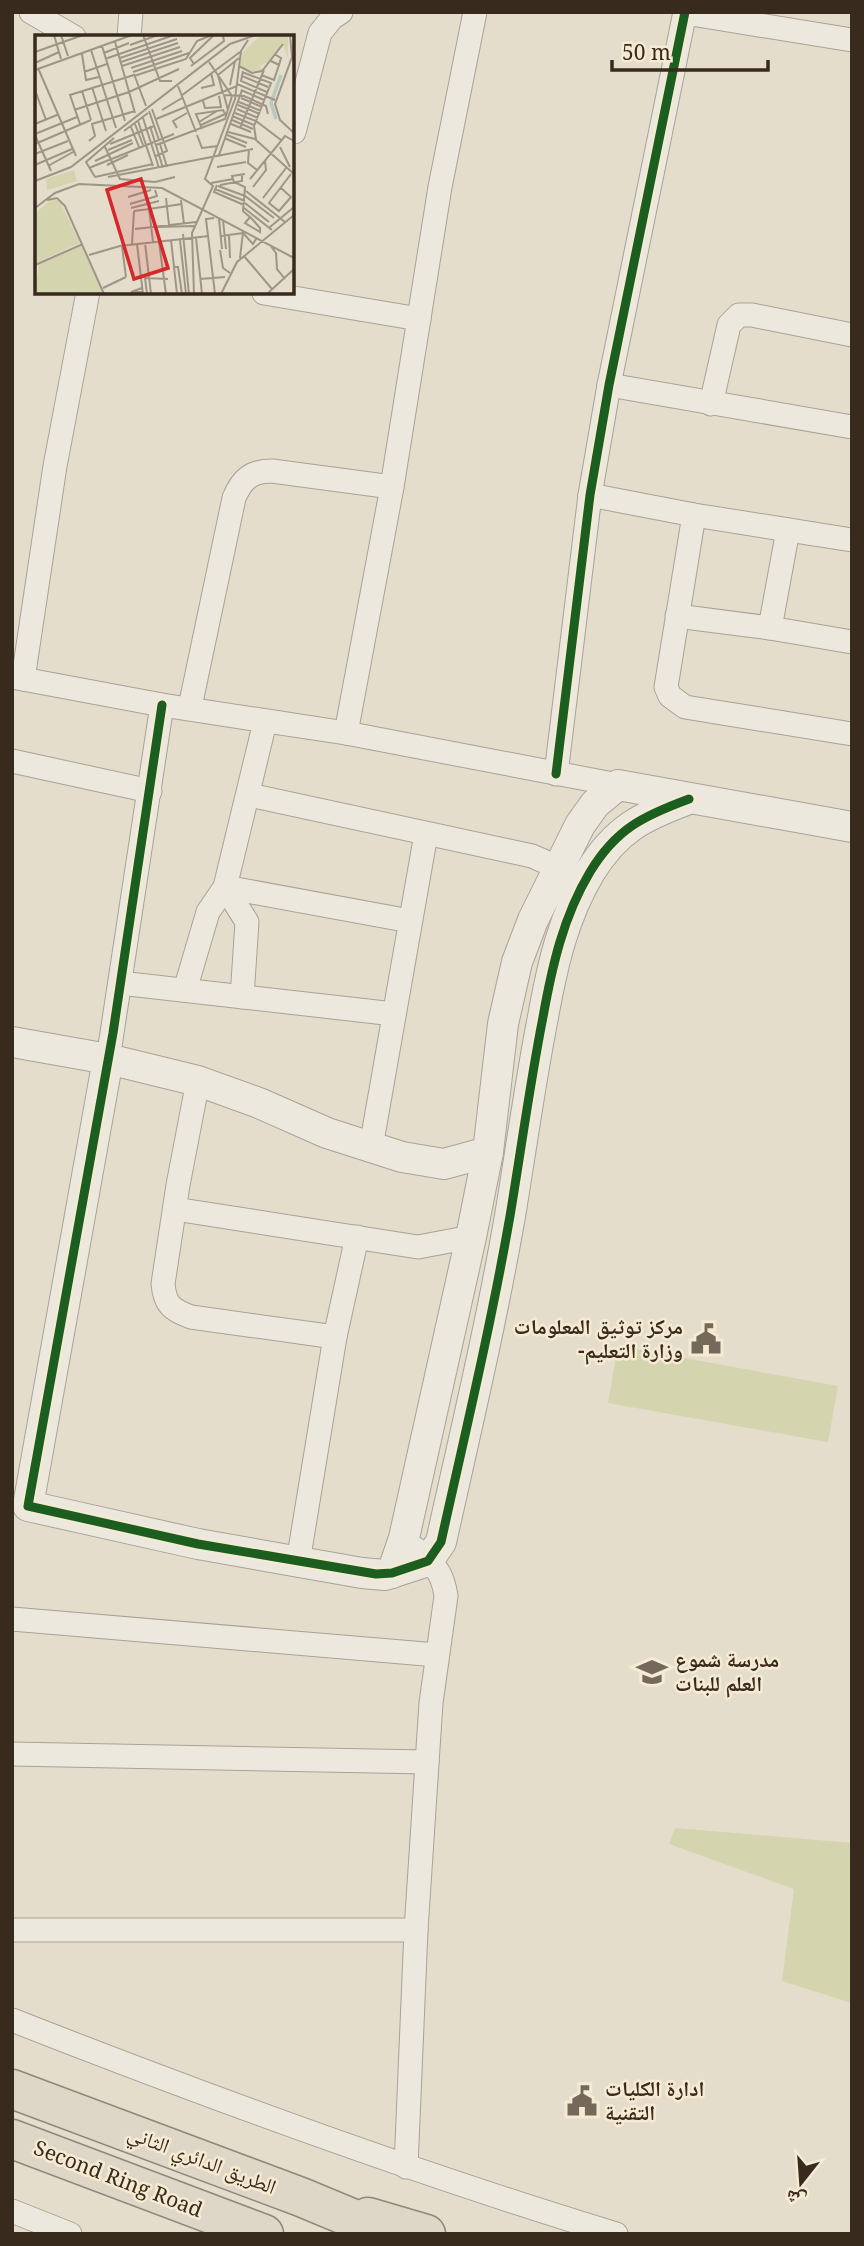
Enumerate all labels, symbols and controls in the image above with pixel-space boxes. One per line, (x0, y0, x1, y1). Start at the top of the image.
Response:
scale bar (612, 28, 768, 72)
inset map (35, 35, 294, 294)
text: 50 m (622, 38, 671, 66)
place label: مركز توثيق المعلومات -وزارة التعليم (514, 1312, 683, 1365)
public building icon: مركز توثيق المعلومات -وزارة التعليم (689, 1322, 723, 1356)
place label: مدرسة شموع العلم للبنات (675, 1645, 779, 1698)
school or university icon: مدرسة شموع العلم للبنات (635, 1655, 669, 1689)
place label: ادارة الكليات التقنية (605, 2074, 704, 2126)
public building icon: ادارة الكليات التقنية (565, 2084, 599, 2118)
street label: الطريق الدائري الثاني (123, 2118, 281, 2203)
street label: Second Ring Road (30, 2133, 207, 2223)
north arrow (766, 2148, 836, 2218)
text: ش (783, 2184, 809, 2215)

